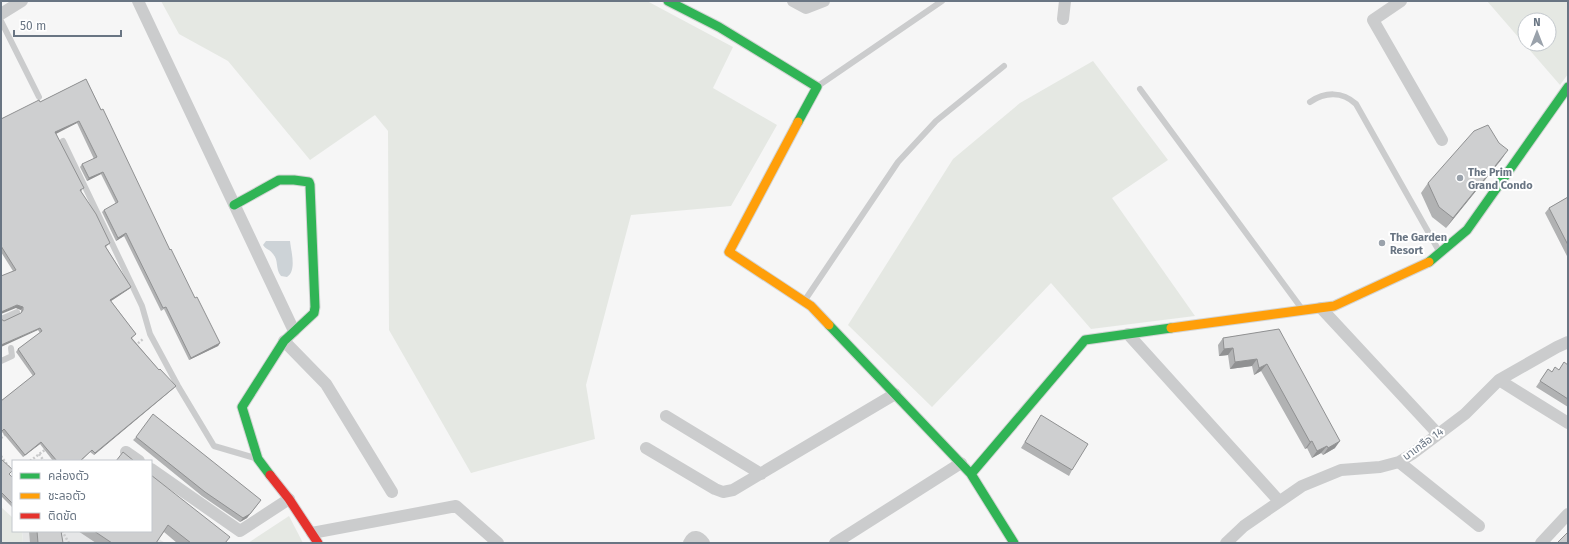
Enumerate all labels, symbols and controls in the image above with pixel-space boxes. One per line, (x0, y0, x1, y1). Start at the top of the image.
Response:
scale bar (14, 12, 121, 38)
north arrow (1517, 12, 1557, 52)
text: N (1533, 16, 1541, 29)
text: 50 m (20, 19, 46, 33)
place label: The Prim Grand Condo (1468, 166, 1533, 192)
marker: The Prim Grand Condo (1455, 173, 1465, 183)
place label: The Garden Resort (1390, 231, 1447, 257)
marker: The Garden Resort (1377, 238, 1387, 248)
street label: นาเกลือ 14 (1400, 425, 1446, 463)
legend (12, 460, 152, 532)
text: คล่องตัว (48, 469, 89, 483)
text: ชะลอตัว (48, 489, 86, 503)
text: ติดขัด (48, 509, 77, 523)

